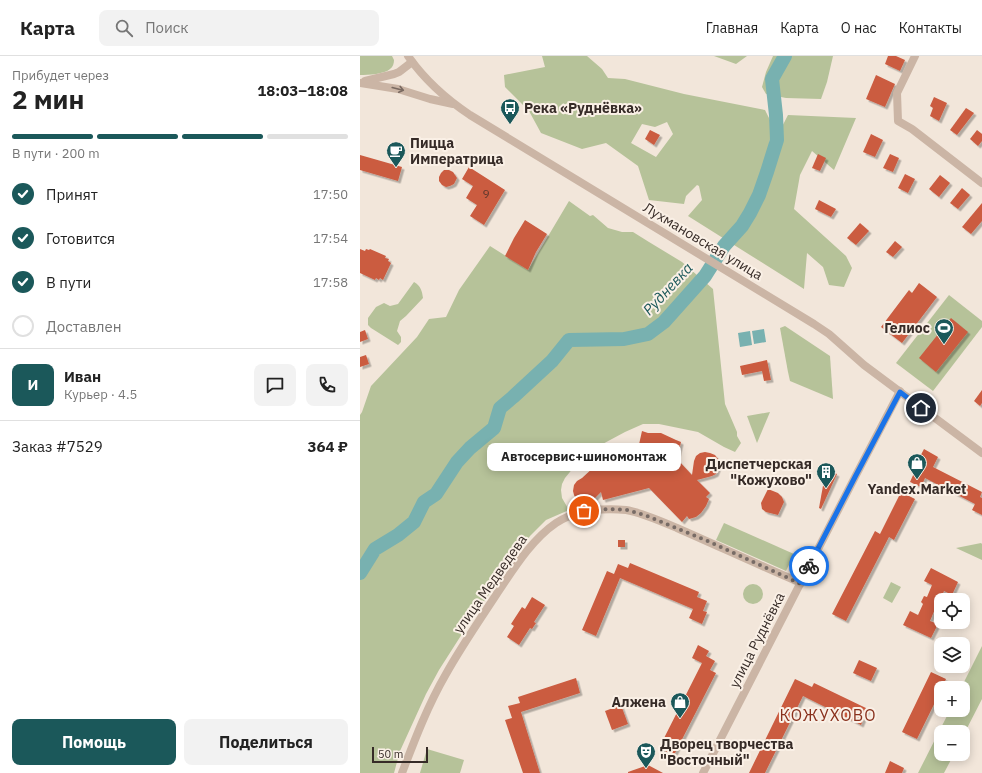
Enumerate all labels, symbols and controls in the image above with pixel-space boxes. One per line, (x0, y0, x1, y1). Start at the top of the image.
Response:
search box (99, 10, 379, 46)
text: Карта (20, 16, 75, 40)
icon: search (113, 17, 135, 39)
text: Поиск (145, 18, 189, 37)
text: Главная (706, 19, 758, 37)
text: Карта (780, 19, 819, 37)
text: О нас (841, 19, 877, 37)
text: Контакты (899, 19, 962, 37)
text: Прибудет через (12, 67, 109, 84)
text: 18:03–18:08 (257, 81, 348, 100)
text: 2 мин (12, 82, 84, 116)
one-way arrow (392, 86, 405, 94)
bus stop icon: Река «Руднёвка» (499, 97, 521, 125)
place label: Река «Руднёвка» (524, 99, 642, 117)
place label: Пицца Императрица (410, 134, 504, 168)
cafe icon: Пицца Императрица (385, 140, 407, 168)
text: В пути · 200 m (12, 145, 100, 162)
icon: check (12, 183, 34, 205)
text: Принят (46, 185, 98, 204)
text: 17:50 (313, 186, 348, 203)
house number: 9 (482, 186, 490, 201)
street label: Лухмановская улица (640, 198, 767, 284)
icon: check (12, 227, 34, 249)
text: Готовится (46, 229, 115, 248)
text: 17:54 (313, 230, 348, 247)
water label: Рудневка (639, 258, 697, 319)
icon: check (12, 271, 34, 293)
text: В пути (46, 273, 91, 292)
text: 17:58 (313, 274, 348, 291)
text: Доставлен (46, 317, 122, 336)
sports icon: Гелиос (933, 317, 955, 345)
place label: Гелиос (884, 319, 930, 337)
button: chat (254, 364, 296, 406)
button: phone (306, 364, 348, 406)
text: Иван (64, 367, 101, 386)
text: И (28, 375, 38, 394)
text: Курьер · 4.5 (64, 386, 137, 403)
pin (904, 391, 938, 425)
icon: home (910, 397, 932, 419)
text: Заказ #7529 (12, 437, 103, 456)
text: 364 ₽ (308, 437, 348, 456)
callout: Автосервис+шиномонтаж (487, 443, 681, 471)
text: Автосервис+шиномонтаж (501, 448, 667, 465)
shop icon: Yandex.Market (906, 452, 928, 480)
place label: Диспетчерская "Кожухово" (706, 455, 812, 489)
building icon: Диспетчерская "Кожухово" (815, 461, 837, 489)
place label: Yandex.Market (868, 480, 966, 498)
pin (567, 494, 601, 528)
icon: bag (573, 500, 595, 522)
street label: улица Медведева (449, 531, 531, 637)
courier (789, 546, 829, 586)
icon: bike (798, 555, 820, 577)
street label: улица Руднёвка (725, 589, 789, 691)
map controls (934, 593, 970, 761)
button: locate (934, 593, 970, 629)
button: layers (934, 637, 970, 673)
button: + (934, 681, 970, 717)
shop icon: Алжена (669, 691, 691, 719)
place label: Алжена (611, 693, 666, 711)
district label: КОЖУХОВО (780, 705, 876, 725)
button: Помощь (12, 719, 176, 765)
button: Поделиться (184, 719, 348, 765)
button: − (934, 725, 970, 761)
place label: Дворец творчества "Восточный" (660, 735, 794, 769)
theatre icon: Дворец творчества "Восточный" (635, 741, 657, 769)
scale bar (372, 745, 428, 764)
text: 50 m (378, 747, 403, 761)

